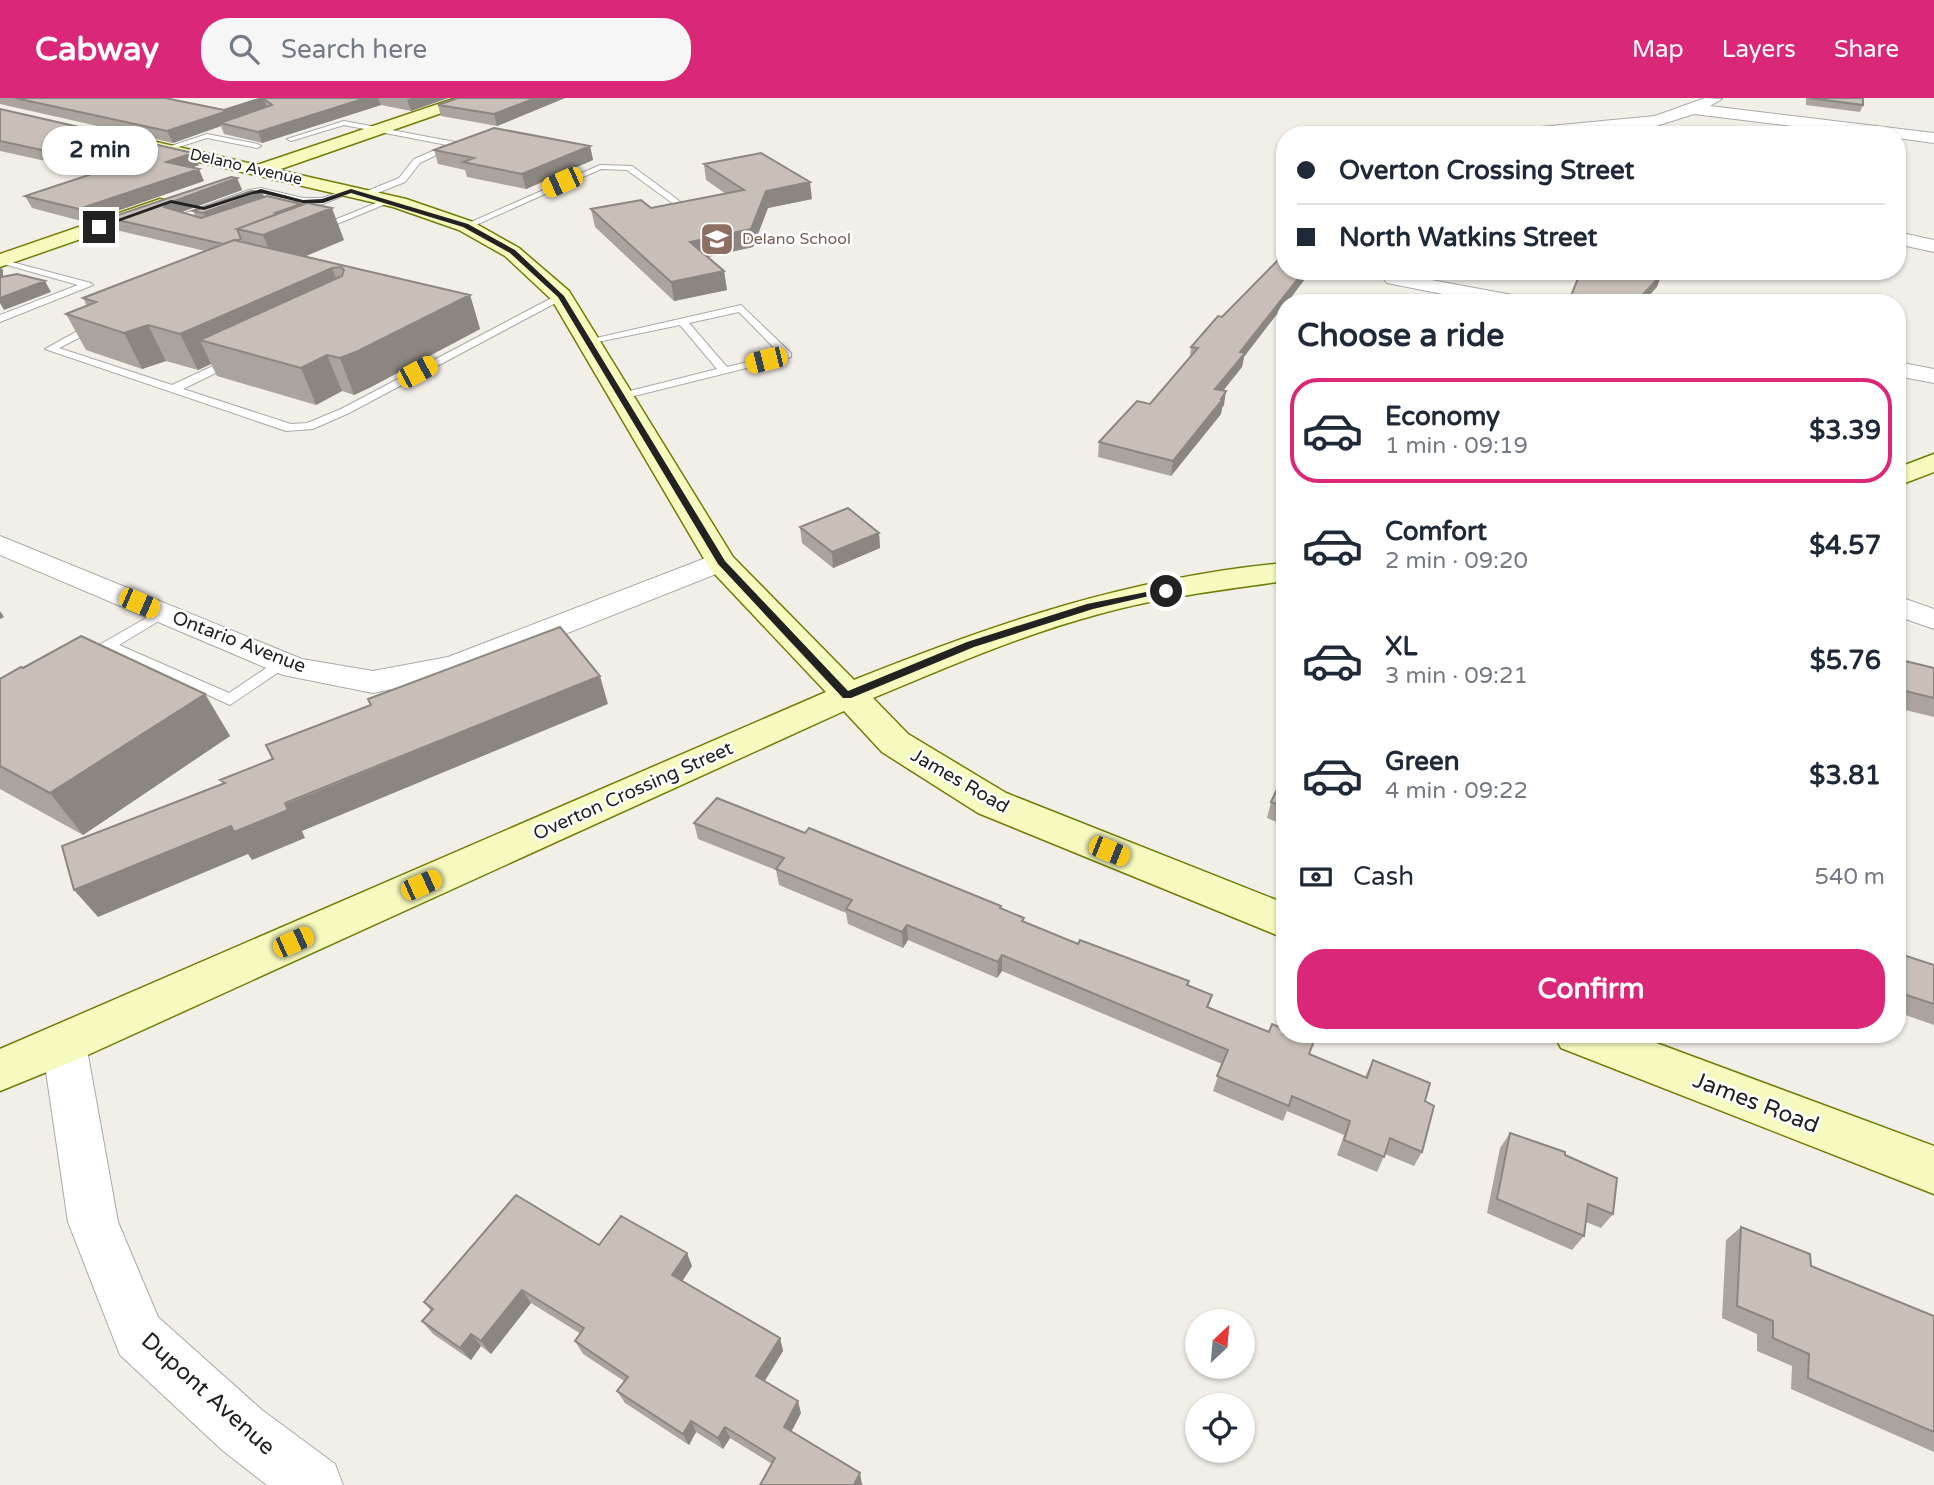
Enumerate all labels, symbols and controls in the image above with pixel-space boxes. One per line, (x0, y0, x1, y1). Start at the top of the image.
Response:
search box (201, 18, 691, 81)
text: Cabway (35, 30, 159, 69)
icon: search (225, 30, 263, 68)
text: Search here (281, 34, 427, 65)
text: Map (1632, 35, 1684, 64)
text: Layers (1722, 35, 1796, 64)
text: Share (1834, 35, 1899, 64)
callout: 2 min (41, 125, 157, 174)
text: 2 min (69, 136, 131, 164)
street label: Delano Avenue (188, 144, 304, 190)
text: Overton Crossing Street (1339, 155, 1635, 186)
car (539, 164, 586, 200)
route end (83, 211, 115, 243)
school or university icon: Delano School (698, 220, 736, 258)
text: North Watkins Street (1339, 222, 1597, 253)
place label: Delano School (742, 229, 851, 249)
text: Choose a ride (1297, 317, 1504, 355)
car (744, 345, 789, 375)
car (394, 353, 441, 391)
icon: car (1301, 399, 1364, 462)
text: Economy (1385, 401, 1500, 432)
text: $3.39 (1809, 415, 1881, 446)
text: 1 min · 09:19 (1385, 432, 1528, 460)
icon: car (1301, 514, 1364, 577)
text: Comfort (1385, 516, 1487, 547)
text: $4.57 (1809, 530, 1881, 561)
text: 2 min · 09:20 (1385, 547, 1528, 575)
route start (1150, 575, 1182, 607)
car (116, 585, 163, 621)
street label: Ontario Avenue (169, 606, 309, 678)
icon: car (1301, 629, 1364, 692)
text: XL (1385, 631, 1417, 662)
text: $5.76 (1810, 645, 1881, 676)
text: 3 min · 09:21 (1385, 662, 1528, 690)
street label: Overton Crossing Street (530, 737, 736, 845)
street label: James Road (907, 744, 1013, 818)
icon: car (1301, 744, 1364, 807)
text: Green (1385, 746, 1460, 777)
text: $3.81 (1809, 760, 1881, 791)
text: 4 min · 09:22 (1385, 777, 1528, 805)
car (1086, 833, 1133, 869)
icon: cash (1297, 858, 1335, 896)
text: Cash (1353, 861, 1414, 892)
text: 540 m (1815, 863, 1885, 891)
car (398, 867, 445, 903)
car (270, 924, 317, 960)
button: Confirm (1297, 949, 1885, 1029)
street label: James Road (1689, 1066, 1823, 1140)
north arrow (1185, 1309, 1255, 1379)
map controls (1185, 1309, 1255, 1463)
street label: Dupont Avenue (135, 1327, 281, 1461)
button: locate (1185, 1393, 1255, 1463)

